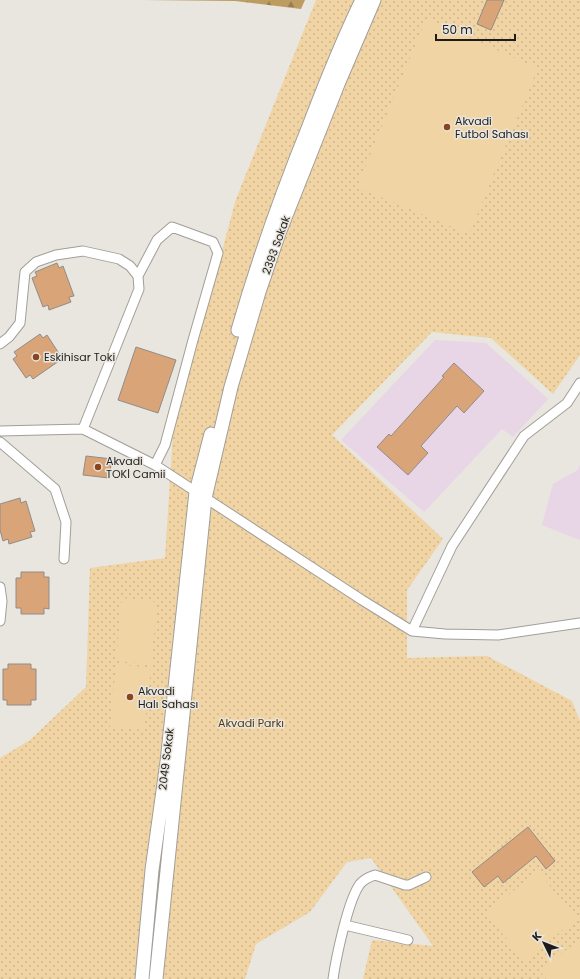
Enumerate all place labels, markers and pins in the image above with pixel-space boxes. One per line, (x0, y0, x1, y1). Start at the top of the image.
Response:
place label: Akvadi Futbol Sahası (455, 113, 529, 142)
marker: Akvadi Futbol Sahası (442, 122, 452, 132)
place label: Eskihisar Toki (44, 349, 115, 365)
marker: Eskihisar Toki (31, 352, 41, 362)
place label: Akvadi TOKİ Camii (106, 453, 166, 482)
marker: Akvadi TOKİ Camii (93, 462, 103, 472)
place label: Akvadi Halı Sahası (138, 683, 198, 712)
marker: Akvadi Halı Sahası (125, 692, 135, 702)

